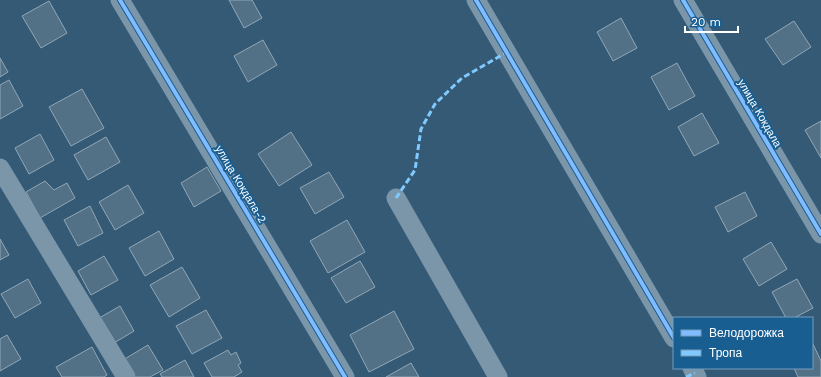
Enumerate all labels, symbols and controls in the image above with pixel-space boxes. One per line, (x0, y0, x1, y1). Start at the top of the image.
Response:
scale bar (685, 8, 738, 34)
text: 20 m (691, 15, 721, 29)
street label: улица Кокдала (735, 77, 785, 150)
street label: улица Кокдала-2 (212, 143, 269, 225)
legend (673, 317, 813, 369)
text: Велодорожка (709, 326, 784, 340)
text: Тропа (709, 346, 743, 360)

